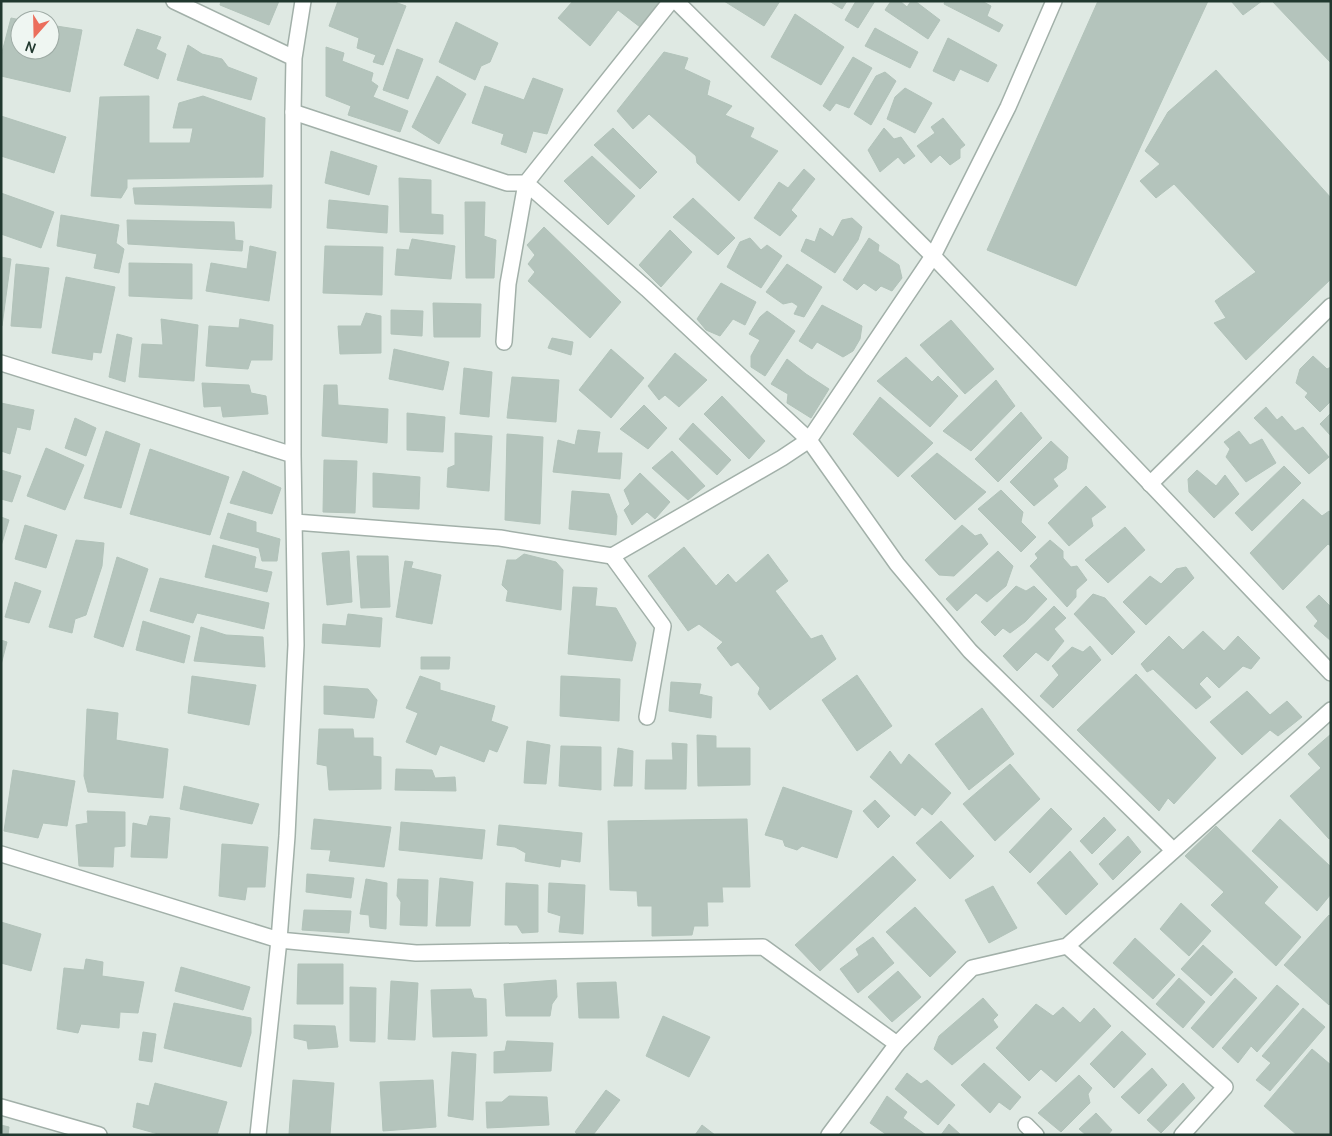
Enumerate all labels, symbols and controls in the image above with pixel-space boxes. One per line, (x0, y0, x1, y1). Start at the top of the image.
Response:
north arrow (10, 10, 60, 60)
text: N (22, 37, 38, 58)

